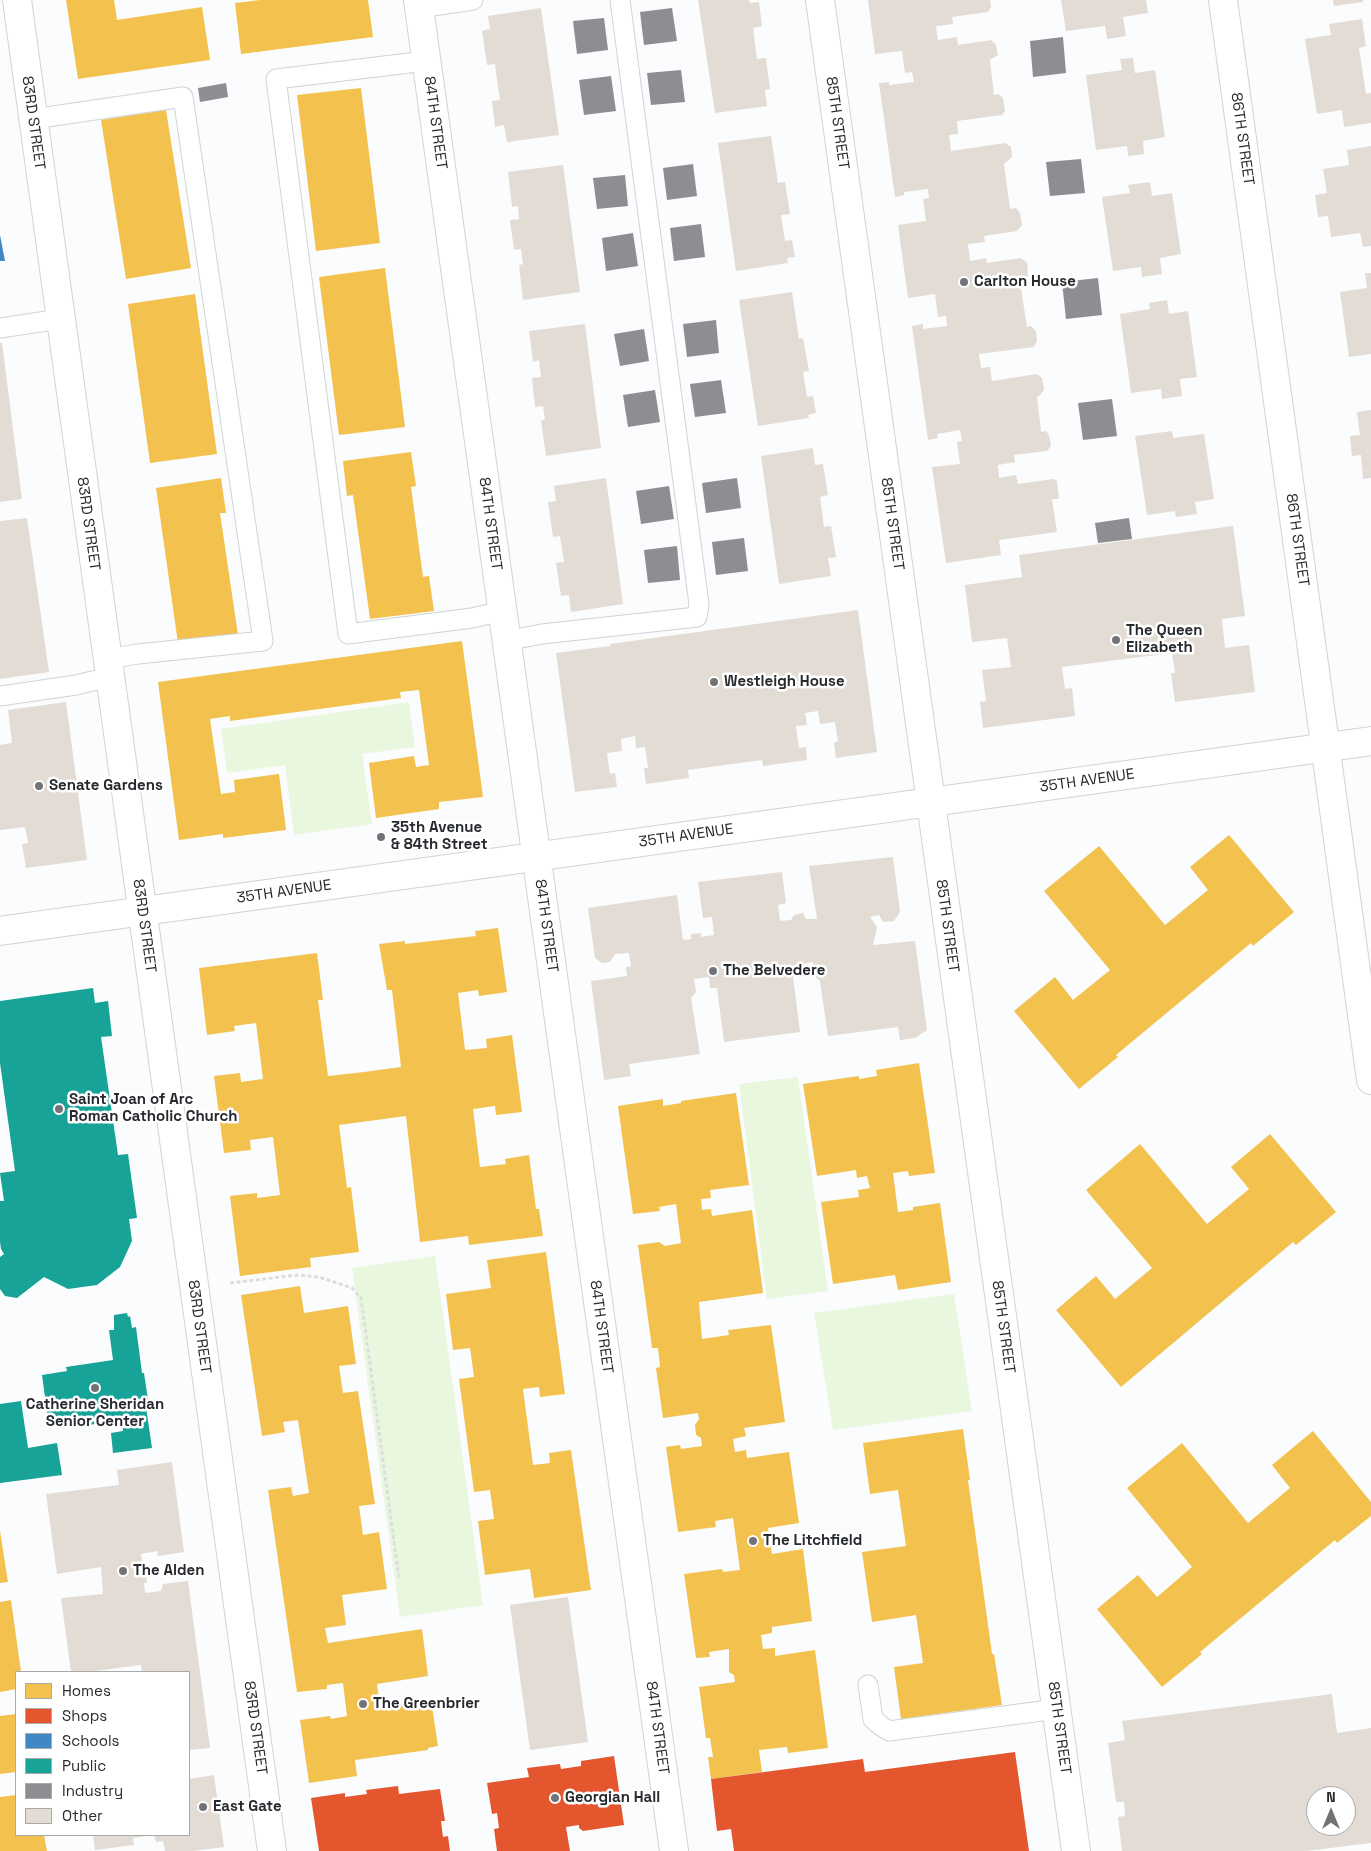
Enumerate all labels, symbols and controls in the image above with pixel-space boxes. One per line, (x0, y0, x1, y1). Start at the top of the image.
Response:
street label: 83RD STREET (18, 75, 48, 171)
street label: 84TH STREET (420, 75, 450, 171)
street label: 85TH STREET (822, 75, 852, 171)
street label: 86TH STREET (1227, 91, 1257, 187)
place label: Carlton House (974, 273, 1076, 291)
marker: Carlton House (958, 276, 970, 288)
street label: 83RD STREET (73, 476, 103, 572)
street label: 84TH STREET (475, 476, 505, 572)
street label: 85TH STREET (877, 476, 907, 572)
street label: 86TH STREET (1282, 492, 1312, 588)
place label: The Queen Elizabeth (1126, 622, 1202, 657)
marker: The Queen Elizabeth (1110, 634, 1122, 646)
place label: Westleigh House (724, 673, 845, 691)
marker: Westleigh House (708, 676, 720, 688)
street label: 35TH AVENUE (1039, 765, 1135, 797)
place label: Senate Gardens (49, 777, 163, 795)
marker: Senate Gardens (33, 780, 45, 792)
place label: 35th Avenue & 84th Street (391, 819, 488, 854)
street label: 35TH AVENUE (638, 820, 734, 852)
marker: 35th Avenue & 84th Street (375, 831, 387, 843)
street label: 35TH AVENUE (236, 876, 332, 908)
street label: 83RD STREET (129, 878, 159, 974)
street label: 84TH STREET (531, 878, 561, 974)
street label: 85TH STREET (932, 878, 962, 974)
place label: The Belvedere (723, 962, 825, 980)
marker: The Belvedere (707, 965, 719, 977)
place label: Saint Joan of Arc Roman Catholic Church (69, 1091, 238, 1126)
marker: Saint Joan of Arc Roman Catholic Church (53, 1103, 65, 1115)
street label: 83RD STREET (184, 1279, 214, 1375)
street label: 84TH STREET (586, 1279, 616, 1375)
street label: 85TH STREET (988, 1279, 1018, 1375)
marker: Catherine Sheridan Senior Center (89, 1382, 101, 1394)
place label: Catherine Sheridan Senior Center (26, 1396, 164, 1431)
place label: The Litchfield (763, 1532, 862, 1550)
marker: The Litchfield (747, 1535, 759, 1547)
place label: The Alden (133, 1562, 204, 1580)
marker: The Alden (117, 1565, 129, 1577)
legend (15, 1671, 190, 1836)
street label: 83RD STREET (240, 1680, 270, 1776)
street label: 84TH STREET (642, 1680, 672, 1776)
street label: 85TH STREET (1044, 1680, 1074, 1776)
text: Homes (62, 1681, 111, 1700)
place label: The Greenbrier (373, 1695, 480, 1713)
marker: The Greenbrier (357, 1698, 369, 1710)
text: Shops (62, 1706, 107, 1725)
text: Schools (62, 1731, 119, 1750)
text: Public (62, 1756, 106, 1775)
text: Industry (62, 1781, 123, 1800)
north arrow (1306, 1786, 1356, 1836)
text: N (1326, 1788, 1336, 1806)
place label: Georgian Hall (565, 1789, 660, 1807)
marker: Georgian Hall (549, 1792, 561, 1804)
place label: East Gate (213, 1798, 282, 1816)
marker: East Gate (197, 1801, 209, 1813)
text: Other (62, 1806, 103, 1825)

